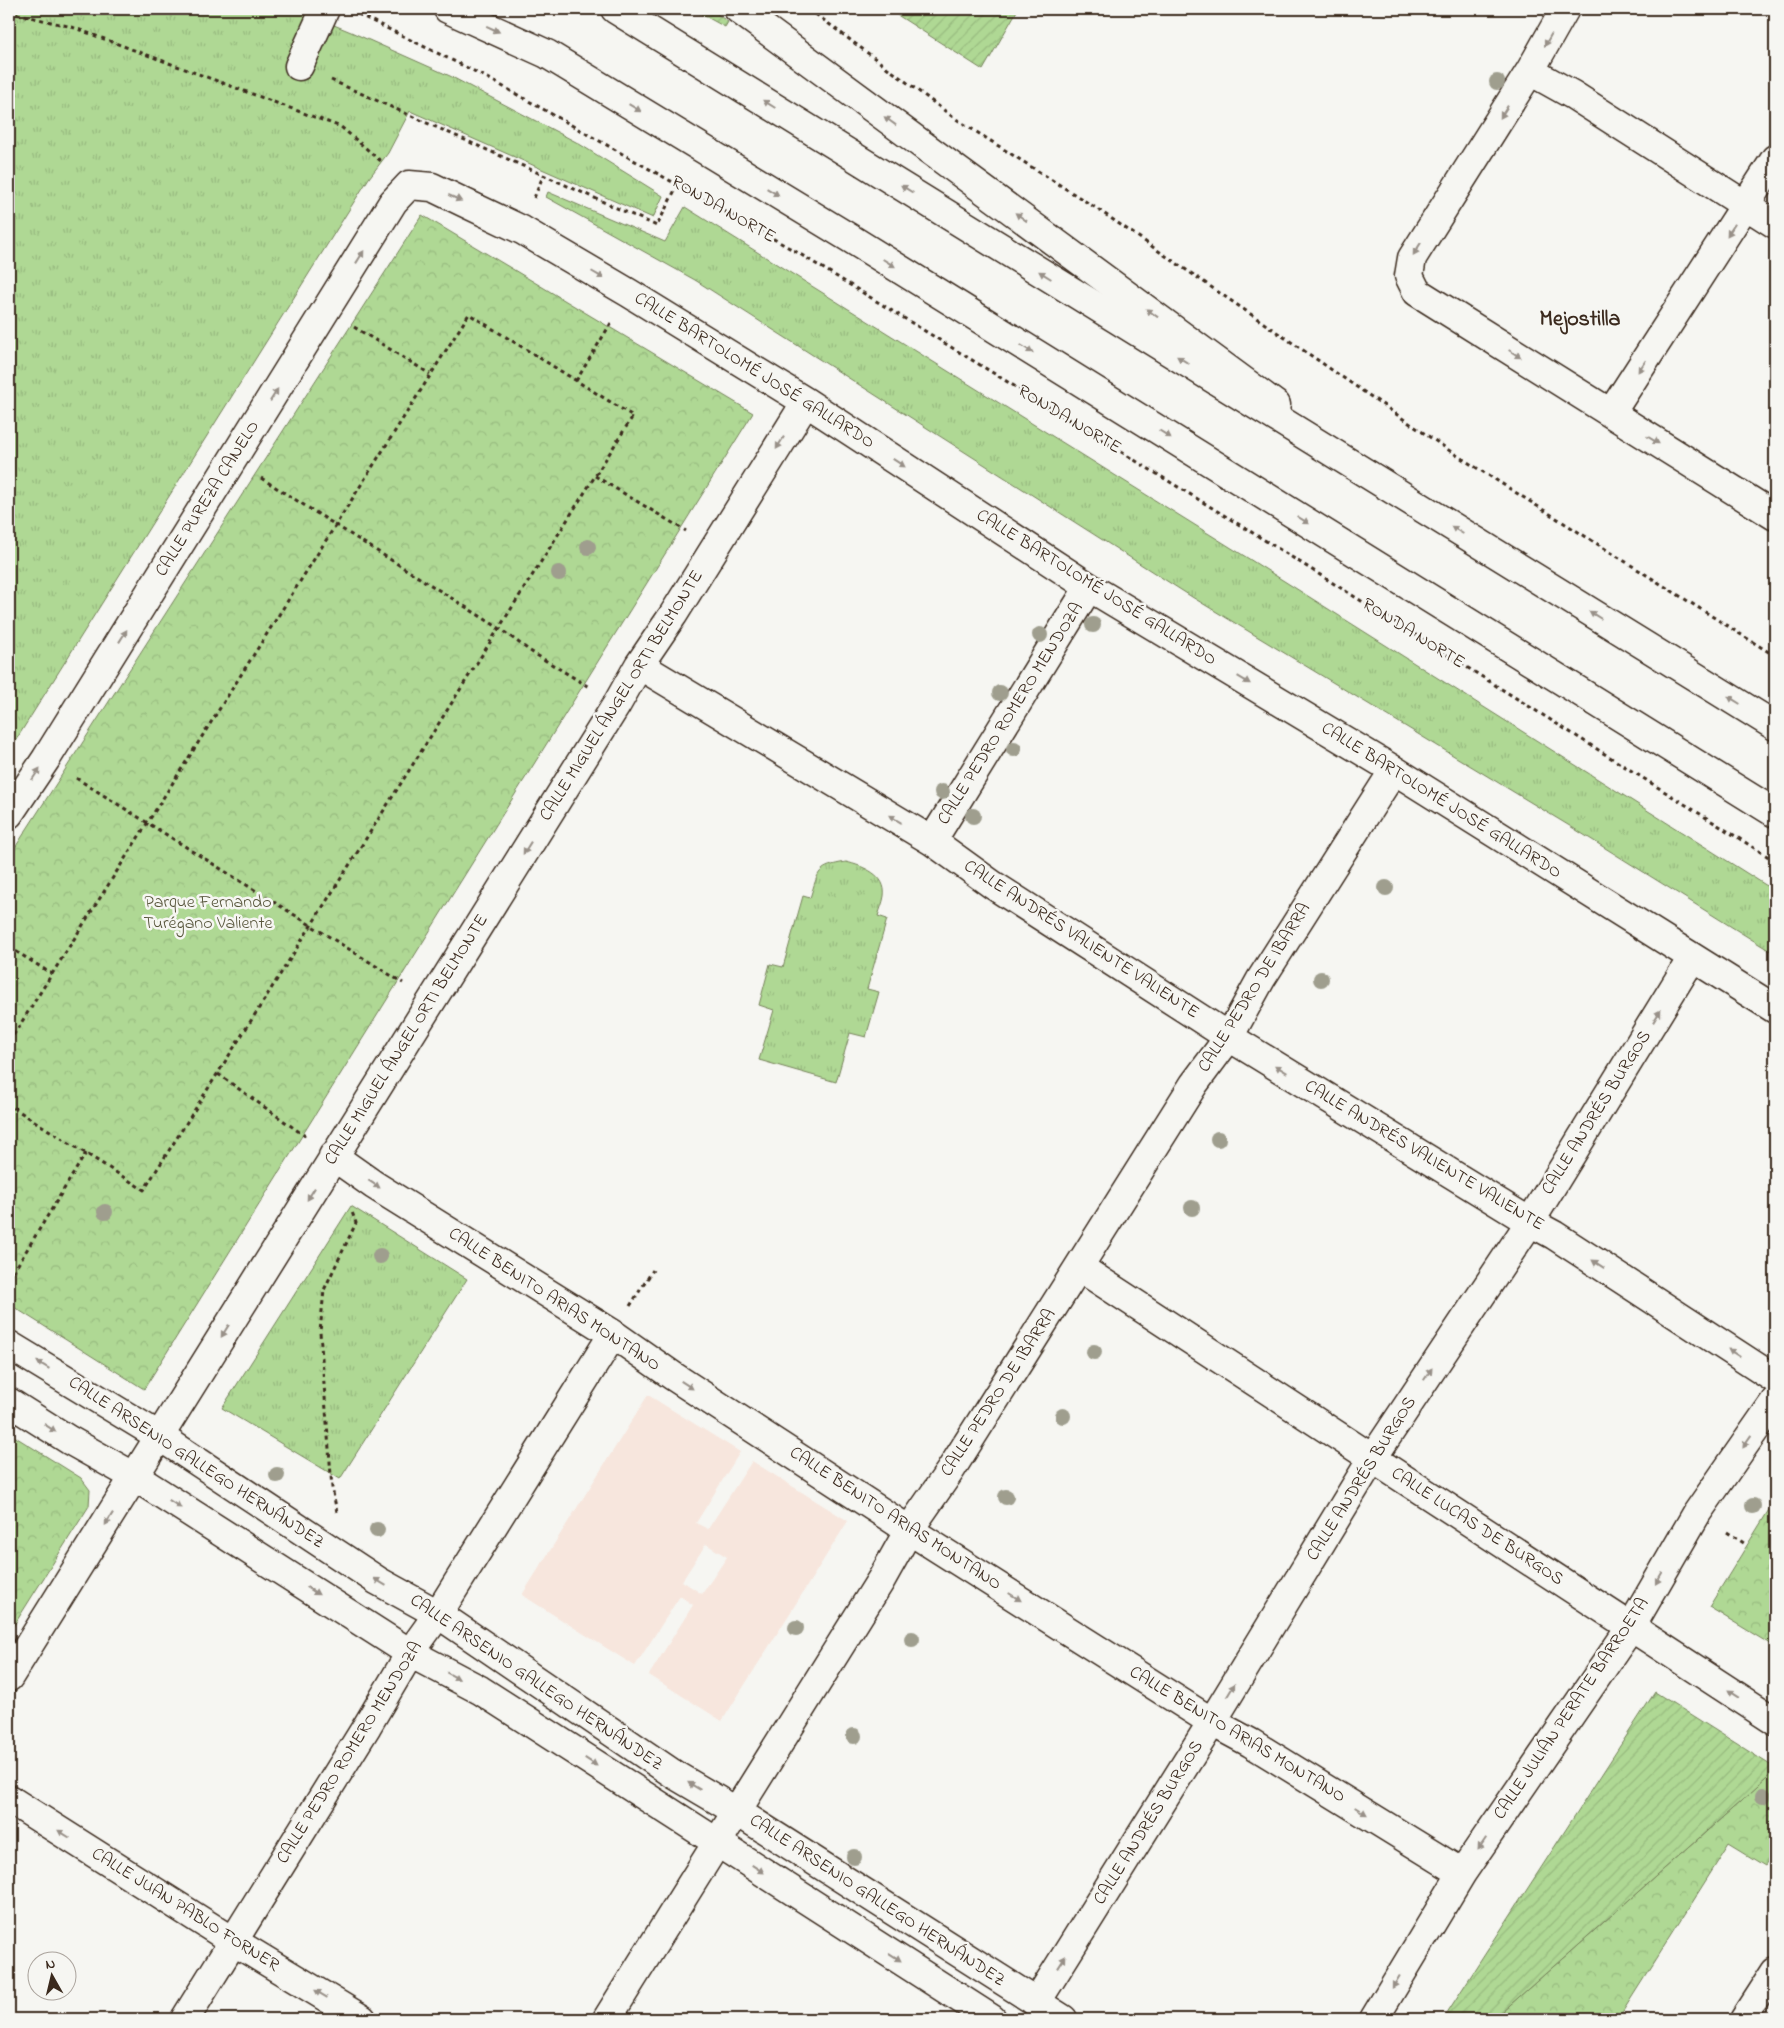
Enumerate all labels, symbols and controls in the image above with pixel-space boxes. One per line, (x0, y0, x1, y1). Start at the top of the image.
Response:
one-way arrow (485, 25, 500, 33)
one-way arrow (1544, 32, 1552, 47)
one-way arrow (762, 99, 775, 108)
one-way arrow (628, 103, 641, 112)
one-way arrow (1500, 105, 1509, 119)
one-way arrow (884, 115, 897, 126)
street label: RONDA NORTE (666, 169, 780, 251)
one-way arrow (900, 185, 913, 194)
one-way arrow (767, 188, 780, 197)
one-way arrow (448, 194, 462, 202)
one-way arrow (1014, 212, 1028, 222)
one-way arrow (1726, 223, 1736, 237)
one-way arrow (1413, 243, 1422, 256)
one-way arrow (355, 251, 365, 264)
one-way arrow (882, 259, 896, 268)
one-way arrow (592, 270, 605, 279)
one-way arrow (1038, 270, 1052, 279)
street label: CALLE BARTOLOMÉ JOSÉ GALLARDO (629, 286, 879, 456)
district label: Mejostilla (1540, 304, 1621, 336)
one-way arrow (1145, 308, 1159, 318)
one-way arrow (1021, 344, 1034, 353)
one-way arrow (1509, 349, 1522, 358)
one-way arrow (1177, 356, 1190, 365)
one-way arrow (1637, 359, 1647, 372)
street label: RONDA NORTE (1012, 379, 1126, 461)
one-way arrow (269, 388, 278, 401)
street label: CALLE PUREZA CANELO (149, 416, 267, 582)
one-way arrow (1159, 430, 1172, 439)
one-way arrow (1647, 435, 1660, 444)
one-way arrow (775, 437, 785, 450)
one-way arrow (893, 458, 906, 468)
street label: CALLE BARTOLOMÉ JOSÉ GALLARDO (971, 503, 1221, 673)
one-way arrow (1297, 516, 1310, 525)
one-way arrow (1450, 525, 1463, 534)
street label: CALLE MIGUEL ÁNGEL ORTI BELMONTE (534, 565, 710, 827)
street label: RONDA NORTE (1357, 592, 1470, 676)
street label: CALLE PEDRO ROMERO MENDOZA (932, 598, 1090, 830)
one-way arrow (1589, 610, 1602, 619)
one-way arrow (118, 630, 127, 643)
one-way arrow (1238, 676, 1251, 685)
one-way arrow (1727, 695, 1740, 705)
street label: CALLE BARTOLOMÉ JOSÉ GALLARDO (1316, 716, 1566, 886)
one-way arrow (31, 767, 41, 781)
one-way arrow (888, 814, 901, 823)
one-way arrow (522, 842, 532, 855)
street label: CALLE ANDRÉS VALIENTE VALIENTE (958, 854, 1204, 1026)
park label: Parque Fernando Turégano Valiente (143, 890, 274, 938)
street label: CALLE PEDRO DE IBARRA (1192, 898, 1318, 1078)
street label: CALLE MIGUEL ÁNGEL ORTI BELMONTE (319, 909, 495, 1171)
one-way arrow (1652, 1009, 1661, 1022)
street label: CALLE ANDRÉS BURGOS (1536, 1026, 1658, 1200)
one-way arrow (1274, 1064, 1287, 1074)
street label: CALLE ANDRÉS VALIENTE VALIENTE (1299, 1074, 1549, 1238)
one-way arrow (367, 1179, 380, 1189)
one-way arrow (306, 1187, 315, 1200)
street label: CALLE BENITO ARIAS MONTANO (443, 1221, 665, 1379)
one-way arrow (1592, 1259, 1605, 1268)
street label: CALLE PEDRO DE IBARRA (935, 1304, 1063, 1482)
one-way arrow (220, 1325, 229, 1338)
one-way arrow (1728, 1348, 1741, 1357)
one-way arrow (36, 1361, 49, 1370)
one-way arrow (1423, 1367, 1433, 1381)
street label: CALLE ARSENIO GALLEGO HERNÁNDEZ (63, 1370, 329, 1556)
one-way arrow (680, 1380, 694, 1390)
street label: CALLE ANDRÉS BURGOS (1301, 1392, 1423, 1566)
one-way arrow (43, 1423, 56, 1433)
one-way arrow (1742, 1434, 1752, 1448)
street label: CALLE BENITO ARIAS MONTANO (784, 1440, 1006, 1598)
street label: CALLE LUCAS DE BURGOS (1386, 1461, 1568, 1593)
one-way arrow (169, 1499, 182, 1509)
one-way arrow (104, 1512, 113, 1525)
one-way arrow (1655, 1571, 1664, 1584)
one-way arrow (374, 1577, 387, 1586)
one-way arrow (306, 1586, 319, 1596)
street label: CALLE ARSENIO GALLEGO HERNÁNDEZ (404, 1588, 668, 1778)
one-way arrow (1008, 1592, 1021, 1601)
street label: CALLE JULIÁN PERATE BARROETA (1488, 1593, 1656, 1825)
street label: CALLE PEDRO ROMERO MENDOZA (271, 1637, 429, 1869)
street label: CALLE BENITO ARIAS MONTANO (1124, 1660, 1350, 1810)
one-way arrow (446, 1672, 461, 1680)
one-way arrow (1227, 1684, 1236, 1697)
one-way arrow (1728, 1690, 1741, 1699)
street label: CALLE ANDRÉS BURGOS (1088, 1736, 1210, 1910)
one-way arrow (585, 1757, 598, 1767)
one-way arrow (687, 1782, 700, 1791)
one-way arrow (1355, 1807, 1368, 1816)
street label: CALLE ARSENIO GALLEGO HERNÁNDEZ (744, 1808, 1010, 1994)
one-way arrow (57, 1830, 70, 1839)
one-way arrow (1477, 1837, 1487, 1850)
street label: CALLE JUAN PABLO FORNER (86, 1841, 284, 1979)
one-way arrow (751, 1864, 764, 1874)
north arrow (28, 1950, 78, 2000)
one-way arrow (888, 1952, 901, 1962)
text: N (44, 1954, 57, 1976)
one-way arrow (1057, 1955, 1067, 1968)
one-way arrow (1392, 1975, 1401, 1988)
one-way arrow (314, 1989, 327, 1999)

